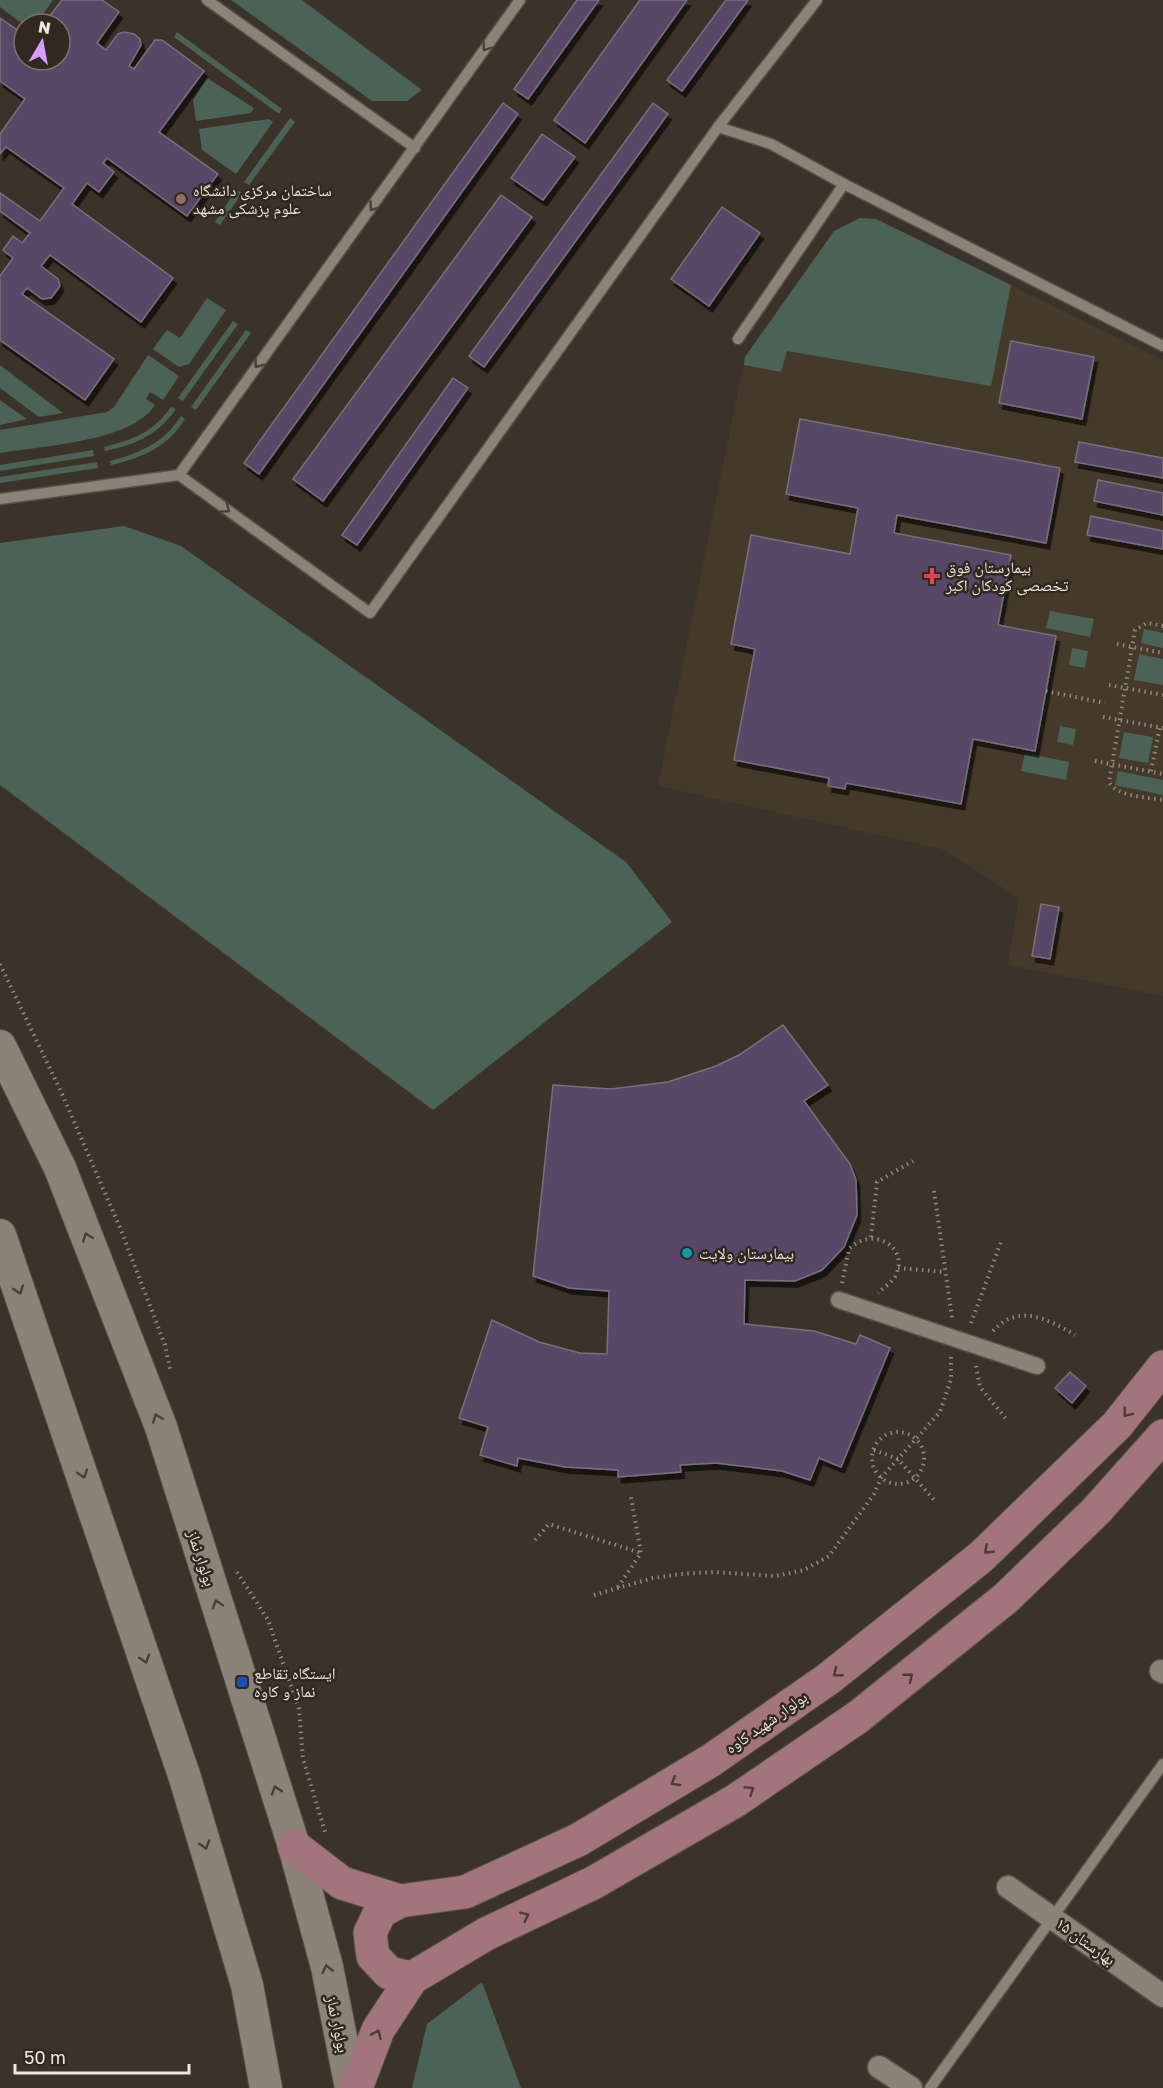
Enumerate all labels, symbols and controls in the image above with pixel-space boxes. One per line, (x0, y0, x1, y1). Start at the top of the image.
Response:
north arrow (12, 12, 72, 72)
text: N (37, 16, 52, 38)
one-way arrow (482, 41, 493, 52)
place label: ساختمان مرکزی دانشگاه علوم پزشکی مشهد (193, 180, 332, 219)
marker: ساختمان مرکزی دانشگاه علوم پزشکی مشهد (174, 192, 188, 206)
one-way arrow (369, 200, 380, 211)
one-way arrow (255, 358, 266, 369)
one-way arrow (219, 502, 230, 513)
place label: بیمارستان فوق تخصصی کودکان اکبر (945, 557, 1069, 596)
marker: بیمارستان فوق تخصصی کودکان اکبر (923, 567, 941, 585)
one-way arrow (81, 1232, 94, 1243)
place label: بیمارستان ولایت (699, 1243, 794, 1264)
marker: بیمارستان ولایت (680, 1246, 694, 1260)
one-way arrow (12, 1284, 25, 1295)
one-way arrow (1123, 1406, 1134, 1417)
one-way arrow (152, 1414, 164, 1425)
one-way arrow (76, 1468, 89, 1479)
street label: بولوار نماز (183, 1526, 220, 1589)
one-way arrow (984, 1543, 995, 1554)
one-way arrow (212, 1599, 224, 1610)
one-way arrow (138, 1653, 151, 1664)
place label: ایستگاه تقاطع نماز و کاوه (254, 1663, 336, 1701)
one-way arrow (832, 1665, 843, 1676)
one-way arrow (902, 1673, 913, 1684)
marker: ایستگاه تقاطع نماز و کاوه (235, 1675, 249, 1689)
street label: بولوار شهید کاوه (721, 1686, 811, 1758)
one-way arrow (671, 1774, 681, 1786)
one-way arrow (271, 1785, 283, 1796)
one-way arrow (744, 1787, 755, 1798)
one-way arrow (198, 1839, 210, 1850)
one-way arrow (519, 1911, 530, 1923)
street label: بهارستان ۱۵ (1052, 1913, 1120, 1970)
one-way arrow (321, 1964, 334, 1974)
street label: بولوار نماز (322, 1993, 354, 2054)
one-way arrow (370, 2029, 382, 2040)
scale bar (15, 2037, 189, 2075)
text: 50 m (24, 2046, 66, 2068)

